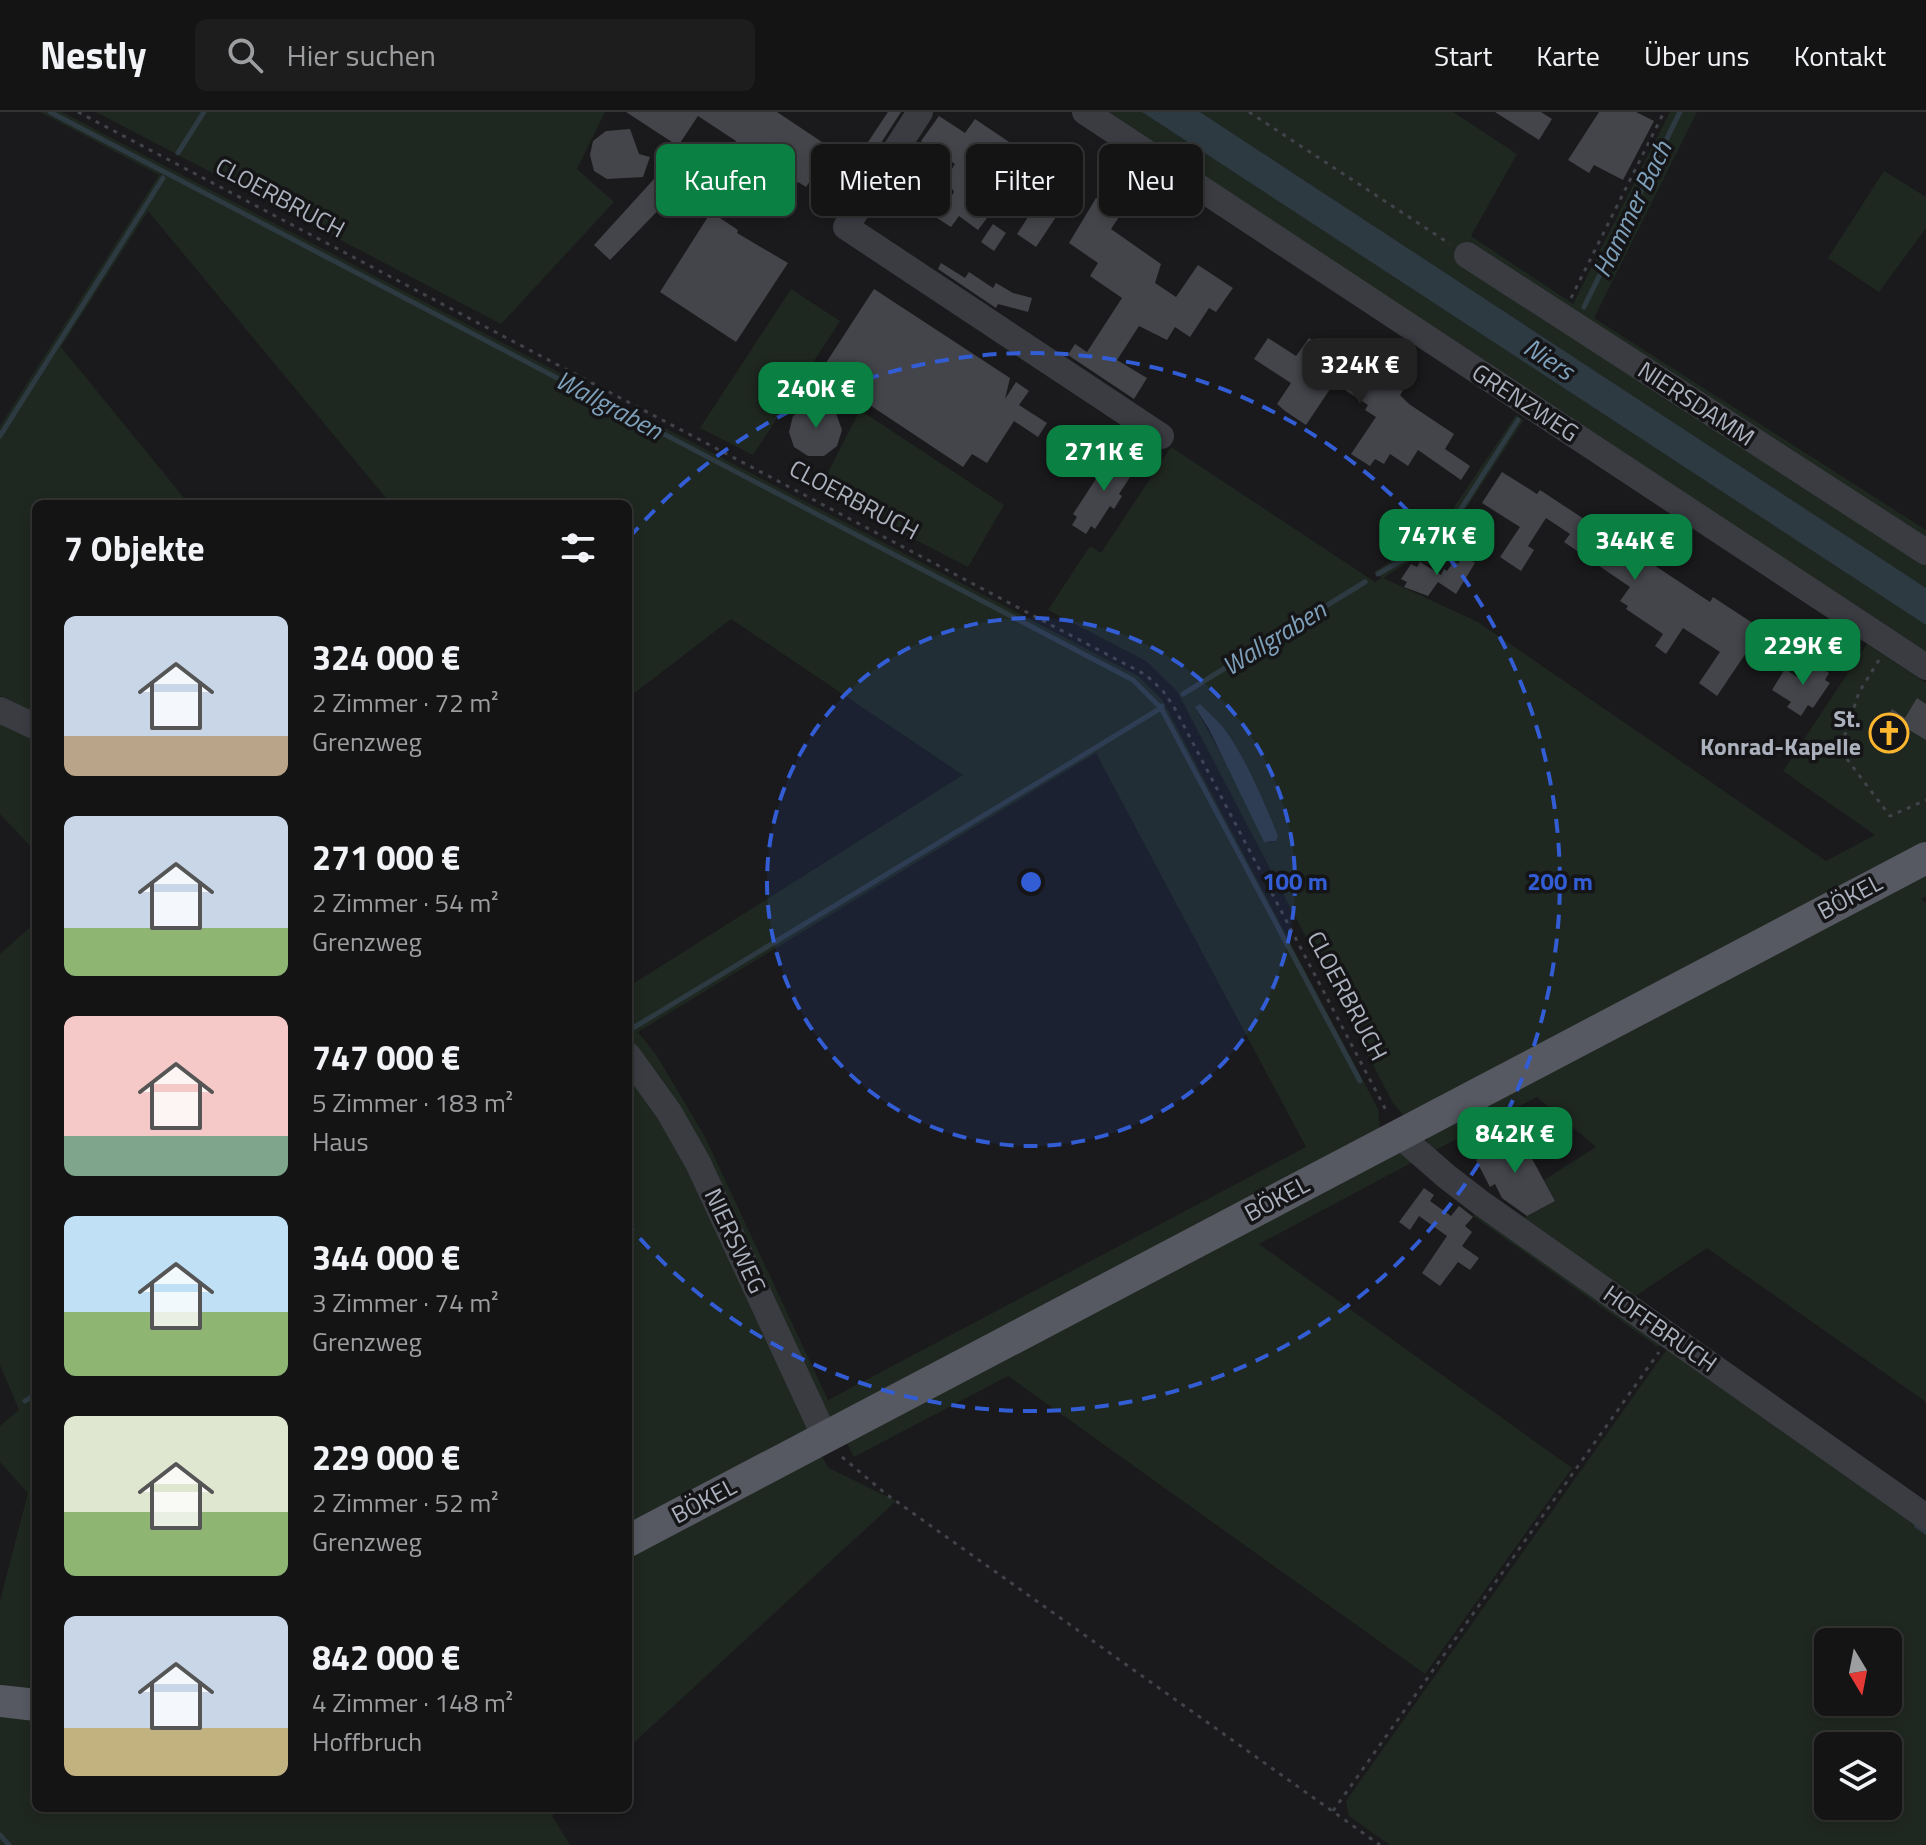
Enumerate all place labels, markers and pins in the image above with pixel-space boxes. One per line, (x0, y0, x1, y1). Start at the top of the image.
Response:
pin: 324K € (1295, 338, 1425, 406)
pin: 240K € (751, 362, 881, 430)
pin: 271K € (1039, 425, 1169, 493)
pin: 747K € (1372, 509, 1502, 577)
pin: 344K € (1570, 514, 1700, 582)
pin: 229K € (1738, 619, 1868, 687)
place label: St. Konrad-Kapelle (1700, 700, 1861, 764)
church icon: St. Konrad-Kapelle (1868, 712, 1910, 754)
centre of rings (1017, 868, 1045, 896)
pin: 842K € (1450, 1107, 1580, 1175)

